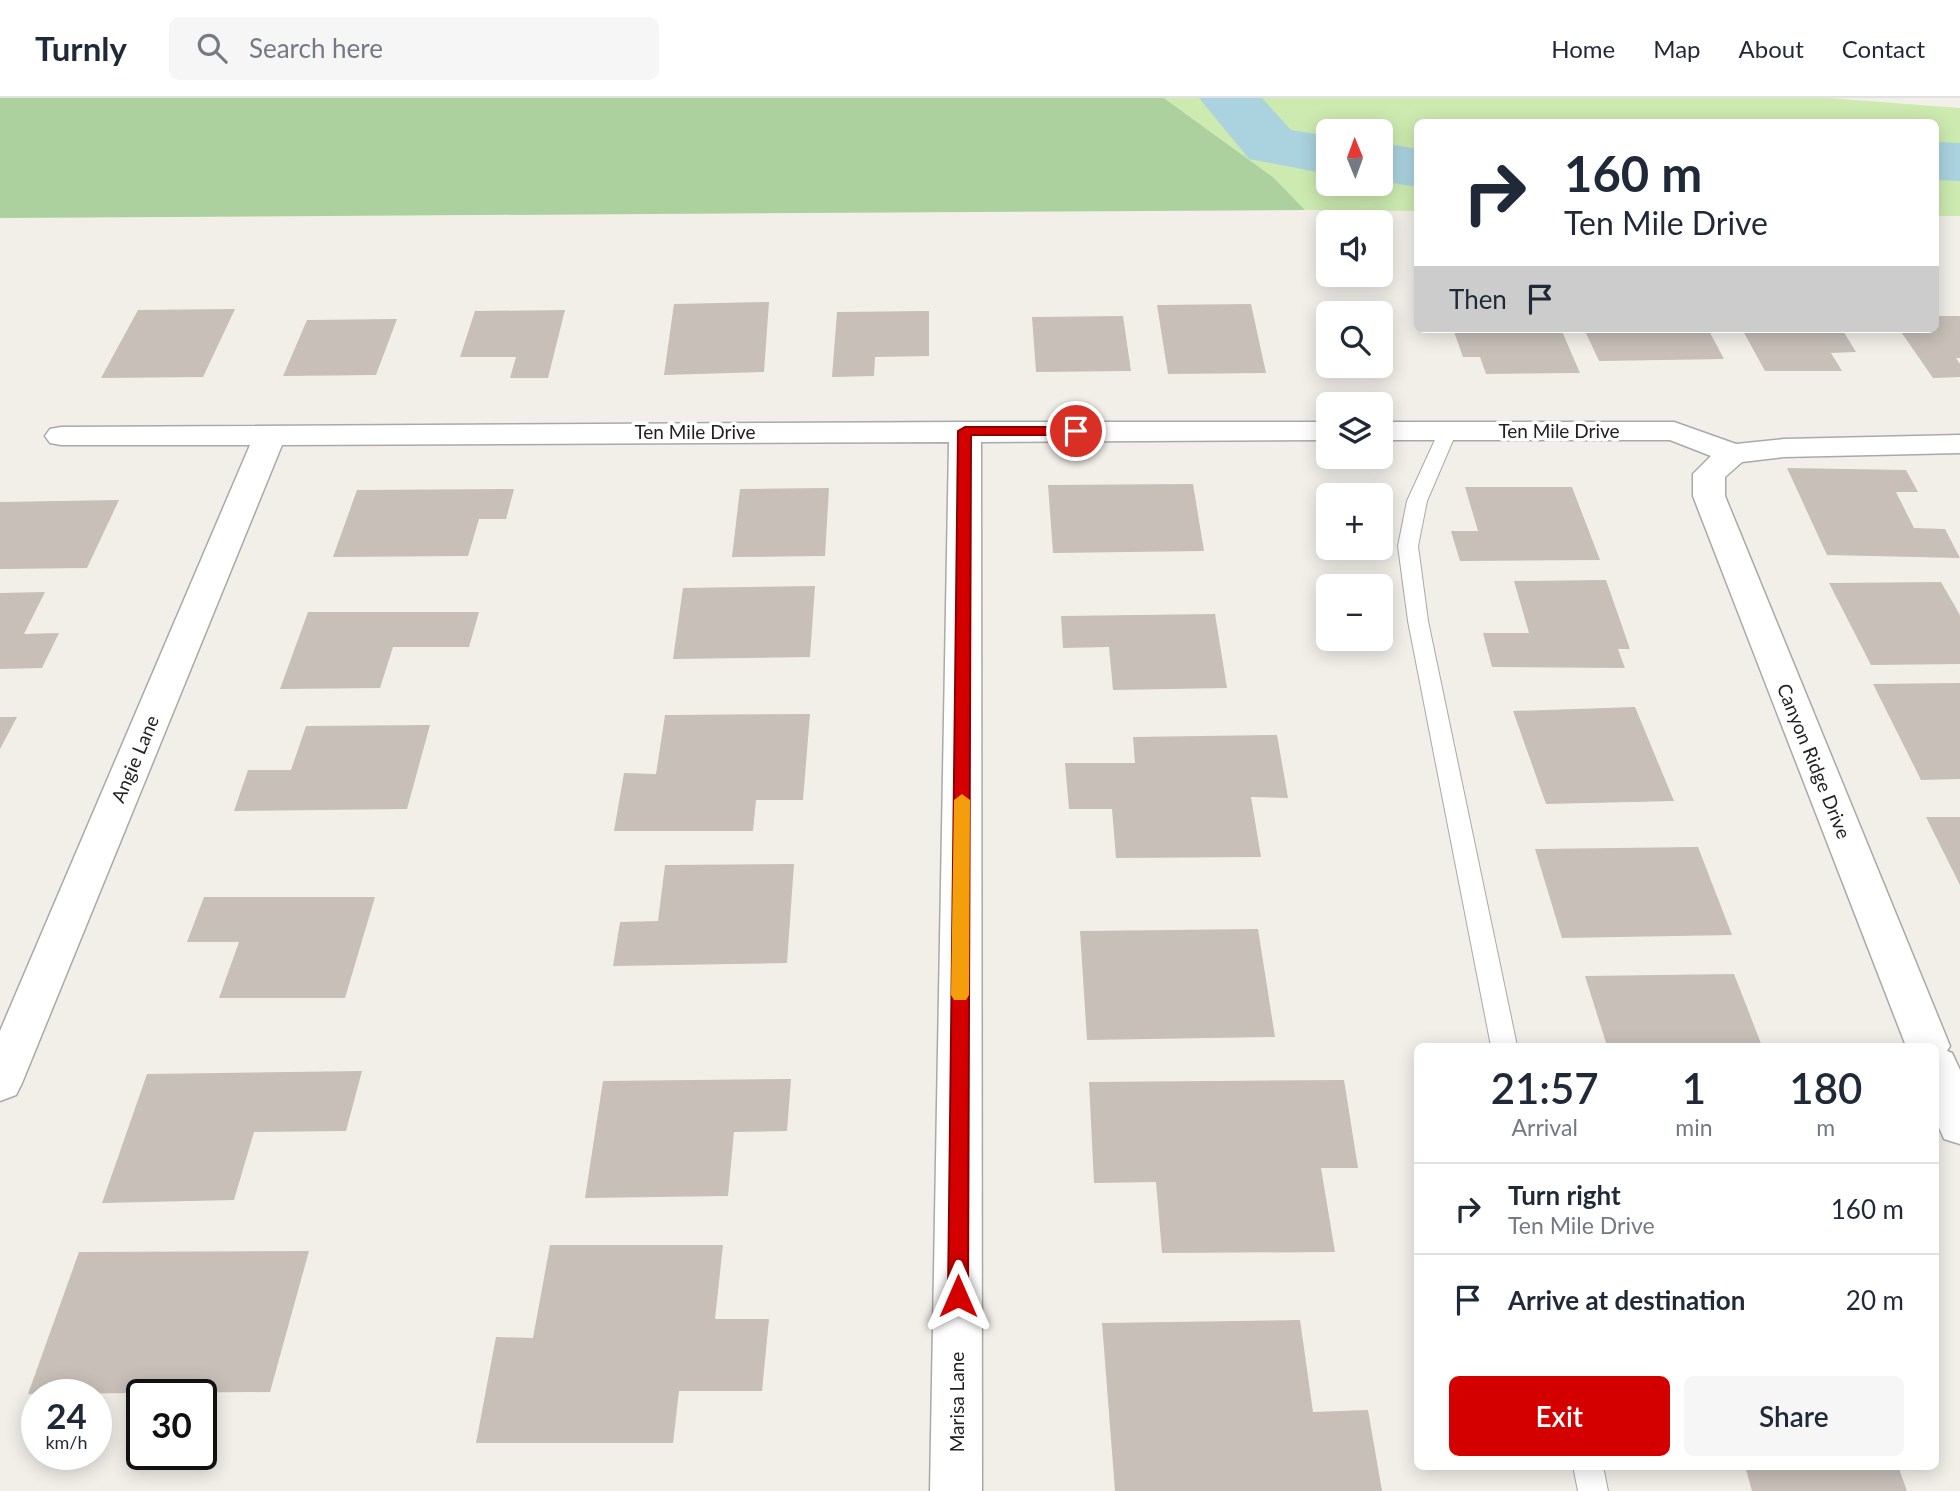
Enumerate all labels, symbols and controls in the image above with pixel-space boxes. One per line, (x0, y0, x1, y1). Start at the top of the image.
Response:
search box (169, 17, 659, 80)
text: Turnly (35, 28, 127, 68)
icon: search (193, 29, 231, 67)
text: Search here (249, 32, 383, 64)
text: Home (1551, 34, 1615, 63)
text: Map (1653, 34, 1701, 63)
text: About (1739, 34, 1804, 63)
text: Contact (1842, 34, 1925, 63)
north arrow (1316, 119, 1393, 196)
map controls (1316, 119, 1393, 651)
text: 160 m (1564, 144, 1702, 202)
icon: right (1449, 147, 1540, 238)
text: Ten Mile Drive (1564, 203, 1768, 242)
button: sound (1316, 210, 1393, 287)
icon: arrive (1521, 280, 1559, 318)
text: Then (1449, 283, 1507, 315)
button: search (1316, 301, 1393, 378)
button: layers (1316, 392, 1393, 469)
pin (1046, 401, 1106, 461)
icon: arrive (1057, 412, 1095, 450)
street label: Ten Mile Drive (1498, 419, 1620, 442)
street label: Ten Mile Drive (634, 420, 756, 443)
button: + (1316, 483, 1393, 560)
button: − (1316, 574, 1393, 651)
street label: Canyon Ridge Drive (1773, 680, 1856, 842)
street label: Angie Lane (106, 712, 163, 806)
text: 21:57 (1491, 1063, 1599, 1113)
text: 1 (1682, 1063, 1706, 1113)
text: 180 (1789, 1063, 1862, 1113)
text: Arrival (1512, 1113, 1578, 1141)
text: min (1675, 1113, 1713, 1141)
text: m (1816, 1113, 1835, 1141)
text: Turn right (1508, 1179, 1621, 1211)
icon: right (1449, 1190, 1487, 1228)
text: 160 m (1831, 1193, 1904, 1225)
text: Ten Mile Drive (1508, 1211, 1655, 1239)
position arrow (921, 1259, 995, 1333)
icon: arrive (1449, 1281, 1487, 1319)
text: Arrive at destination (1508, 1284, 1745, 1316)
text: 20 m (1846, 1284, 1904, 1316)
street label: Marisa Lane (945, 1352, 968, 1452)
button: Exit (1449, 1376, 1670, 1456)
button: Share (1684, 1376, 1904, 1456)
speed limit sign: 30 (126, 1379, 217, 1470)
text: 24 (46, 1394, 87, 1436)
text: km/h (45, 1431, 88, 1453)

